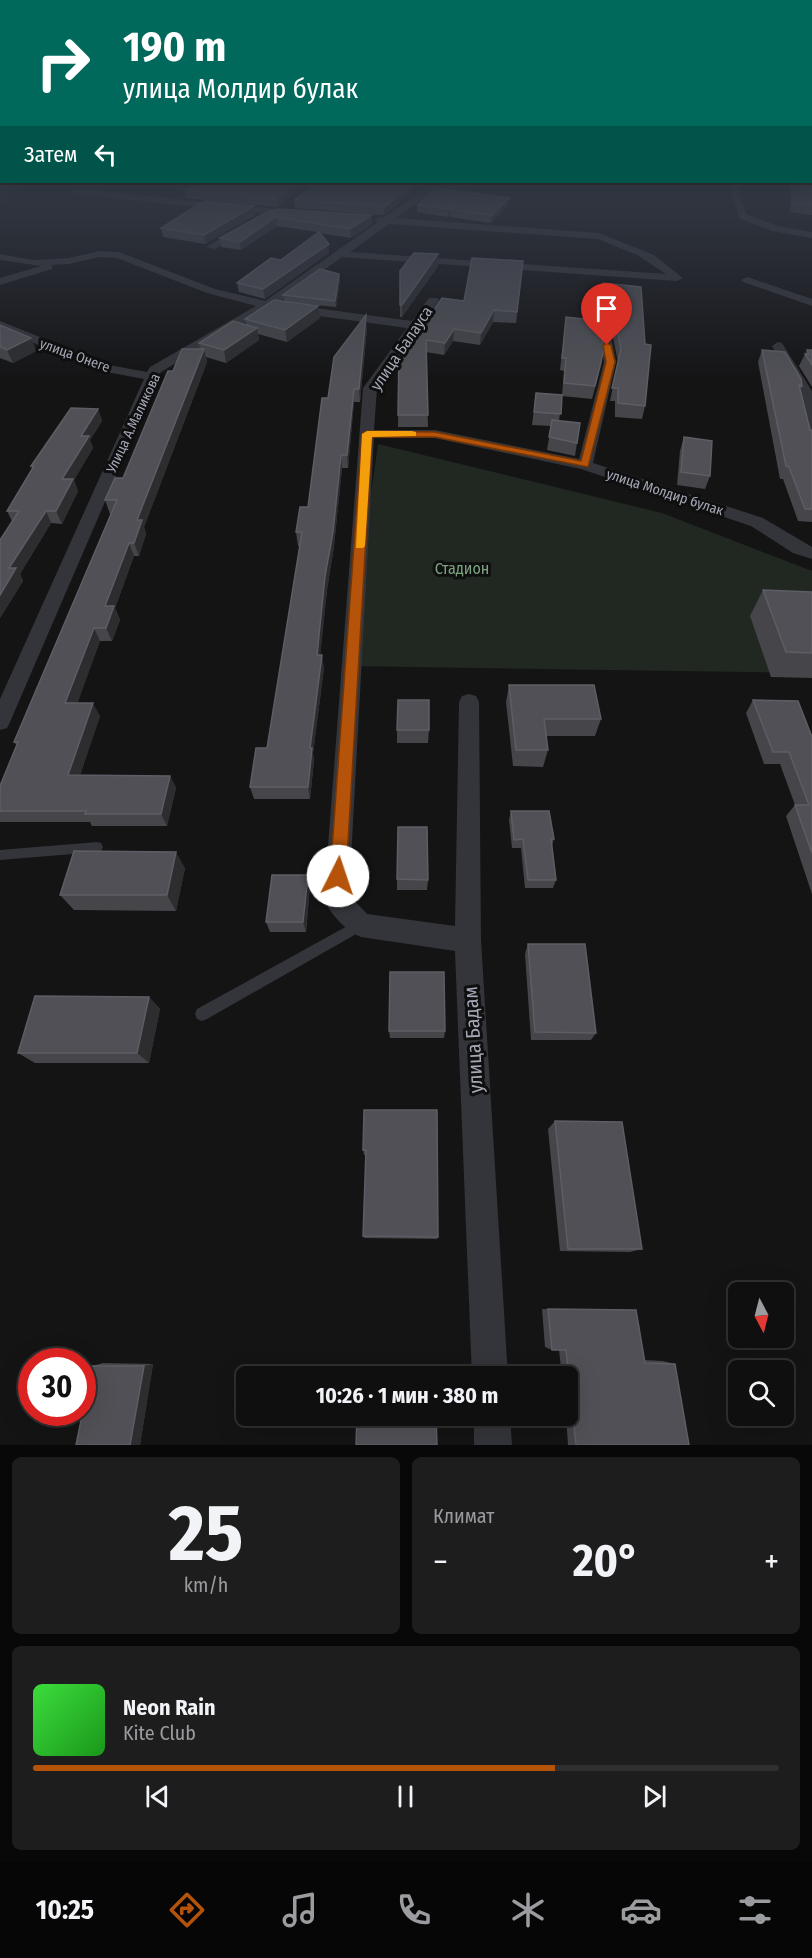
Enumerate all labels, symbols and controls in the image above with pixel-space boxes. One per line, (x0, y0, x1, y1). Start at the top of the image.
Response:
text: 190 m (123, 22, 226, 72)
icon: right (24, 24, 102, 102)
text: улица Молдир булак (123, 73, 358, 105)
icon: left (89, 138, 122, 171)
text: Затем (24, 141, 77, 168)
pin (581, 283, 632, 345)
icon: arrive (590, 292, 623, 325)
street label: улица Балауса (366, 302, 437, 394)
street label: улица Онеге (37, 335, 112, 376)
street label: Улица А.Маликова (103, 371, 164, 477)
street label: улица Молдир булак (604, 466, 726, 520)
park label: Стадион (435, 559, 489, 578)
position arrow (306, 844, 370, 908)
street label: улица Бадам (458, 986, 488, 1094)
north arrow (728, 1282, 794, 1348)
map controls (728, 1282, 794, 1426)
speed limit sign: 30 (18, 1348, 96, 1426)
button: search (728, 1360, 794, 1426)
text: 10:26 · 1 мин · 380 m (316, 1382, 498, 1409)
text: 25 (169, 1487, 243, 1581)
text: Климат (433, 1504, 494, 1528)
text: 20° (573, 1534, 639, 1588)
text: − (433, 1542, 448, 1582)
text: + (764, 1542, 779, 1582)
text: km/h (184, 1573, 228, 1597)
text: Neon Rain (123, 1694, 216, 1721)
text: Kite Club (123, 1721, 196, 1745)
icon: previous (141, 1780, 174, 1813)
icon: pause (389, 1780, 422, 1813)
icon: next (638, 1780, 671, 1813)
icon: directions (166, 1889, 208, 1931)
icon: music (279, 1889, 321, 1931)
icon: phone (393, 1889, 435, 1931)
icon: climate (507, 1889, 549, 1931)
icon: car (620, 1889, 662, 1931)
icon: filters (734, 1889, 776, 1931)
text: 10:25 (36, 1894, 94, 1926)

